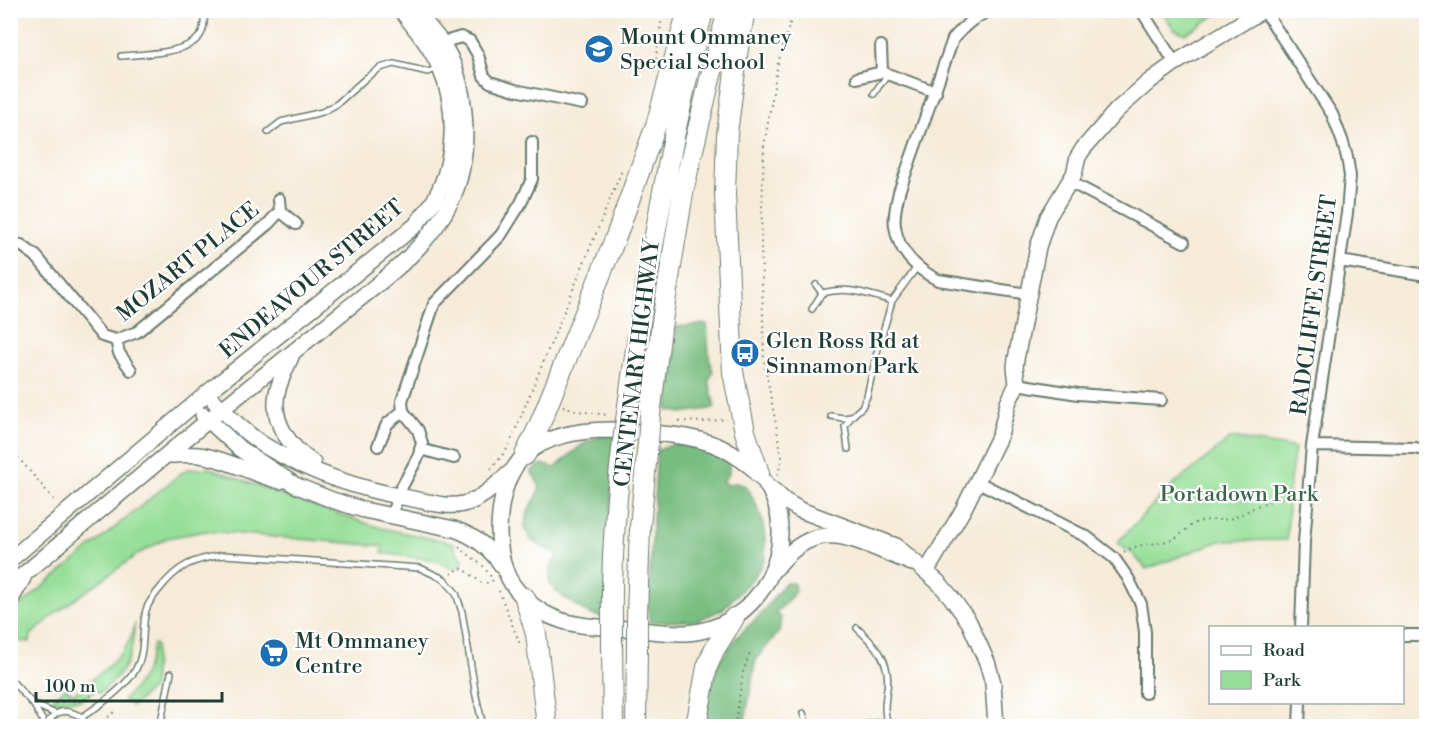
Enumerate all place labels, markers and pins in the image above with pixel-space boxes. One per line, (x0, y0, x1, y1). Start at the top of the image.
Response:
place label: Mount Ommaney Special School (620, 24, 792, 76)
school or university icon: Mount Ommaney Special School (583, 33, 615, 65)
place label: Glen Ross Rd at Sinnamon Park (766, 328, 920, 380)
bus stop icon: Glen Ross Rd at Sinnamon Park (729, 337, 761, 369)
place label: Mt Ommaney Centre (295, 628, 429, 680)
supermarket icon: Mt Ommaney Centre (258, 637, 290, 669)

